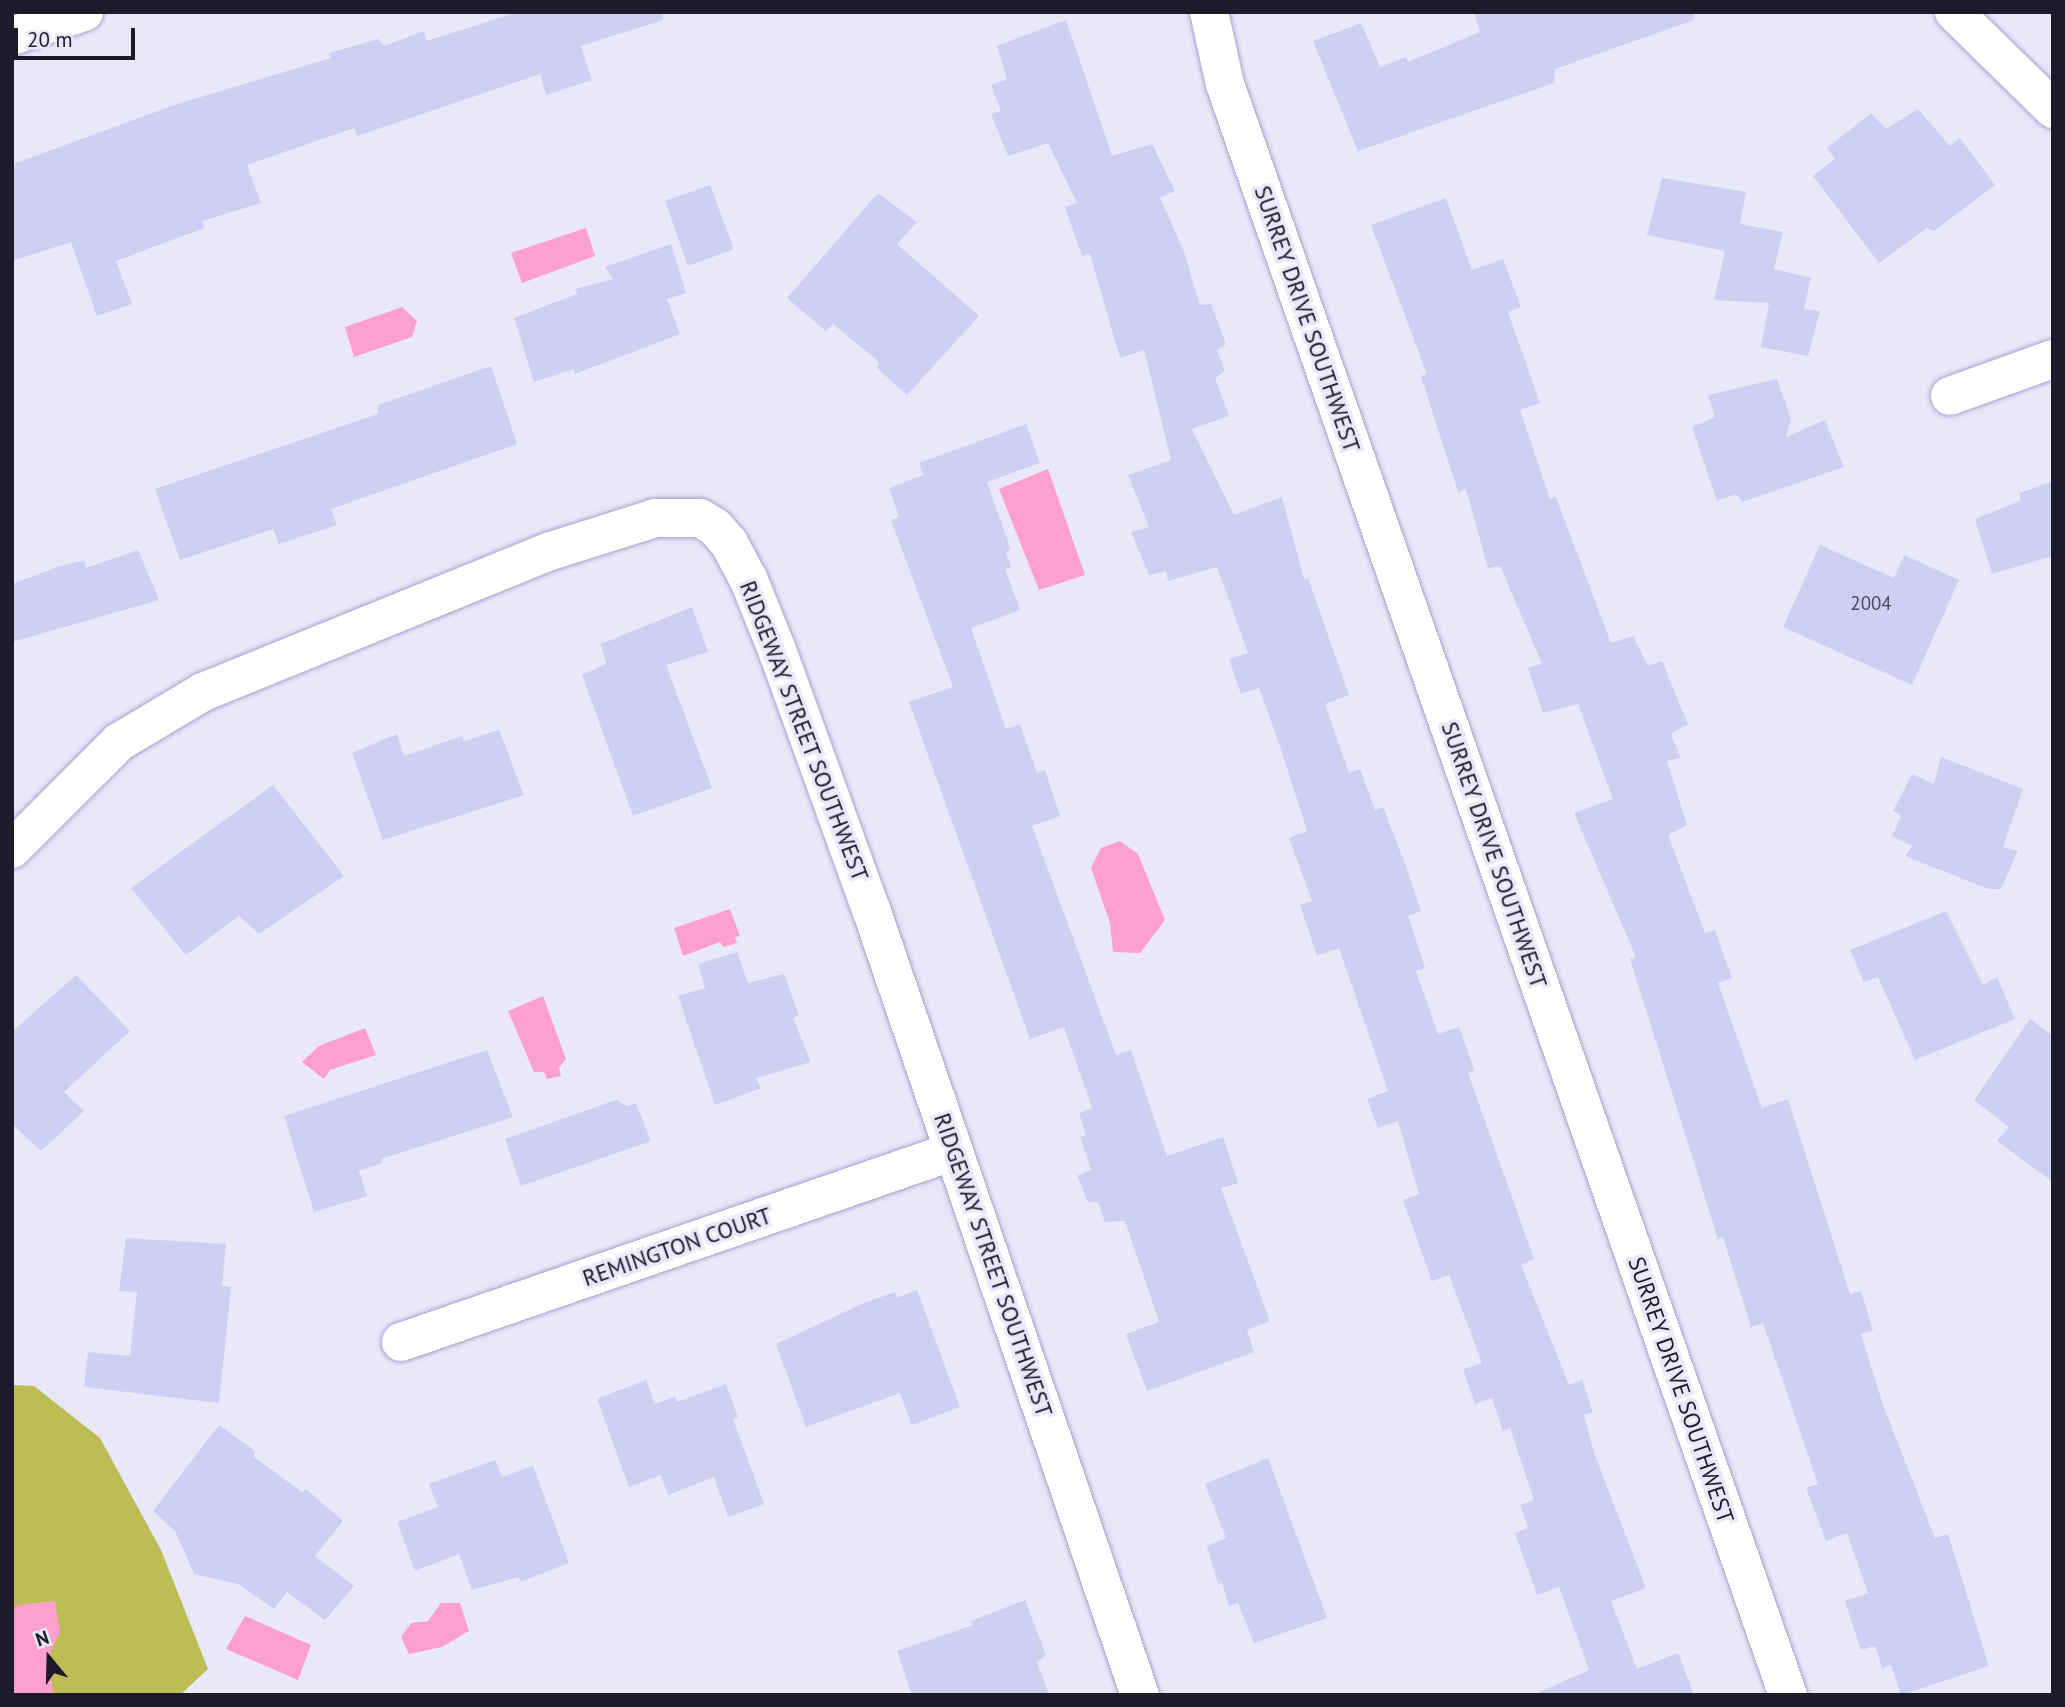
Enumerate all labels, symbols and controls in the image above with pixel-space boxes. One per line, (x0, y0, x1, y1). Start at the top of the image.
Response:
scale bar (18, 14, 138, 58)
text: 20 m (27, 26, 73, 53)
street label: SURREY DRIVE SOUTHWEST (1248, 182, 1366, 456)
street label: RIDGEWAY STREET SOUTHWEST (734, 576, 874, 886)
house number: 2004 (1850, 593, 1892, 615)
street label: SURREY DRIVE SOUTHWEST (1435, 718, 1553, 992)
street label: RIDGEWAY STREET SOUTHWEST (928, 1109, 1058, 1421)
street label: REMINGTON COURT (579, 1202, 775, 1292)
street label: SURREY DRIVE SOUTHWEST (1622, 1253, 1740, 1527)
north arrow (14, 1623, 84, 1693)
text: N (32, 1625, 52, 1652)

